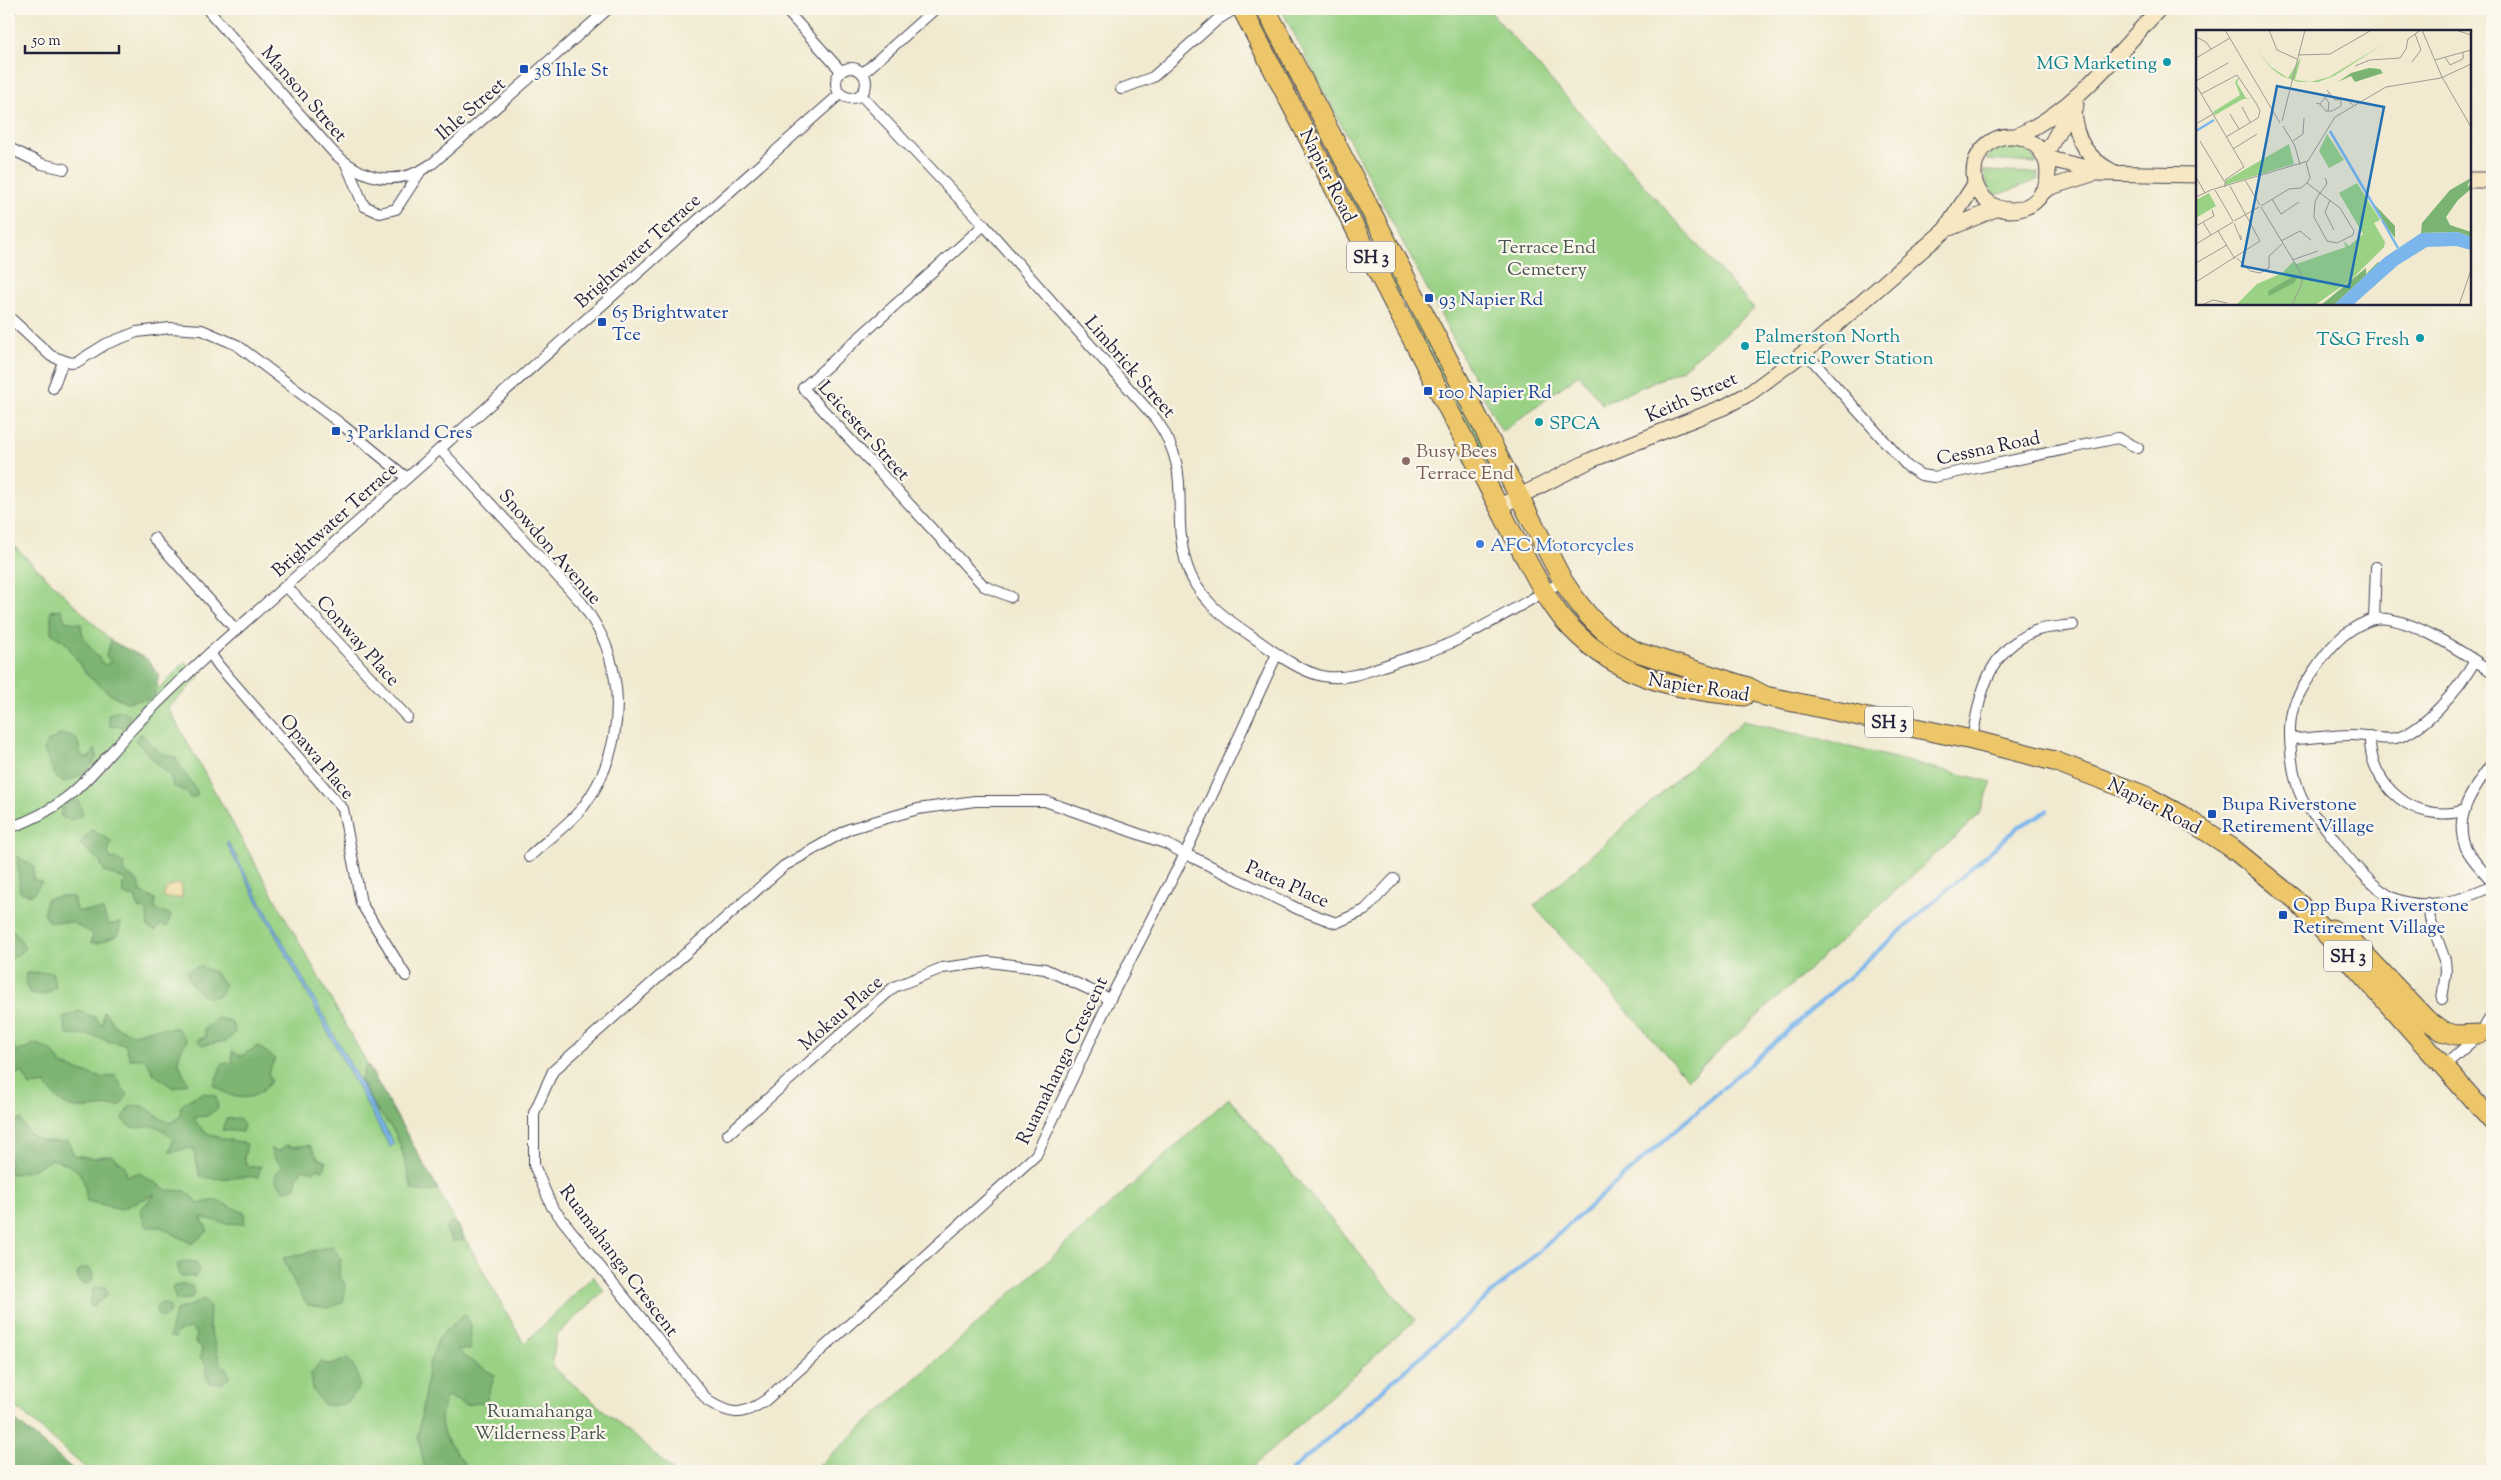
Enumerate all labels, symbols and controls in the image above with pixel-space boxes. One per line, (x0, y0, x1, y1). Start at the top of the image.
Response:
scale bar (25, 22, 119, 54)
inset map (2196, 30, 2471, 305)
text: 50 m (31, 31, 61, 52)
street label: Manson Street (254, 41, 353, 149)
place label: MG Marketing (2036, 51, 2157, 78)
marker: MG Marketing (2161, 56, 2173, 68)
place label: 38 Ihle St (534, 58, 609, 85)
marker: 38 Ihle St (518, 63, 530, 75)
street label: Ihle Street (431, 72, 513, 148)
street label: Napier Road (1292, 124, 1362, 228)
street label: Brightwater Terrace (570, 188, 708, 316)
park label: Terrace End Cemetery (1498, 235, 1596, 284)
road number: SH 3 (1347, 242, 1395, 272)
place label: 93 Napier Rd (1439, 287, 1544, 314)
marker: 93 Napier Rd (1423, 292, 1435, 304)
place label: 65 Brightwater Tce (612, 300, 728, 349)
street label: Limbrick Street (1077, 311, 1181, 425)
marker: 65 Brightwater Tce (596, 316, 608, 328)
place label: Palmerston North Electric Power Station (1755, 324, 1934, 373)
place label: T&G Fresh (2316, 327, 2410, 354)
marker: T&G Fresh (2414, 332, 2426, 344)
marker: Palmerston North Electric Power Station (1739, 340, 1751, 352)
street label: Keith Street (1642, 366, 1743, 431)
street label: Leicester Street (811, 376, 916, 488)
place label: 100 Napier Rd (1438, 380, 1552, 407)
marker: 100 Napier Rd (1422, 385, 1434, 397)
place label: SPCA (1549, 411, 1602, 438)
marker: SPCA (1533, 416, 1545, 428)
place label: 3 Parkland Cres (346, 420, 472, 447)
marker: 3 Parkland Cres (330, 425, 342, 437)
street label: Cessna Road (1934, 425, 2043, 474)
place label: Busy Bees Terrace End (1416, 439, 1514, 488)
marker: Busy Bees Terrace End (1400, 455, 1412, 467)
street label: Brightwater Terrace (267, 457, 405, 585)
street label: Snowdon Avenue (491, 484, 607, 612)
place label: AFC Motorcycles (1490, 533, 1634, 560)
marker: AFC Motorcycles (1474, 538, 1486, 550)
street label: Conway Place (309, 590, 405, 693)
street label: Napier Road (1646, 667, 1751, 710)
road number: SH 3 (1865, 706, 1913, 738)
street label: Opawa Place (272, 709, 360, 806)
street label: Napier Road (2102, 772, 2206, 843)
place label: Bupa Riverstone Retirement Village (2222, 792, 2374, 841)
marker: Bupa Riverstone Retirement Village (2206, 808, 2218, 820)
street label: Patea Place (1241, 855, 1333, 916)
place label: Opp Bupa Riverstone Retirement Village (2293, 893, 2469, 942)
marker: Opp Bupa Riverstone Retirement Village (2277, 909, 2289, 921)
road number: SH 3 (2324, 940, 2372, 971)
street label: Mokau Place (794, 970, 890, 1058)
street label: Ruamahanga Crescent (1011, 972, 1116, 1150)
street label: Ruamahanga Crescent (552, 1180, 684, 1343)
park label: Ruamahanga Wilderness Park (474, 1399, 607, 1448)

